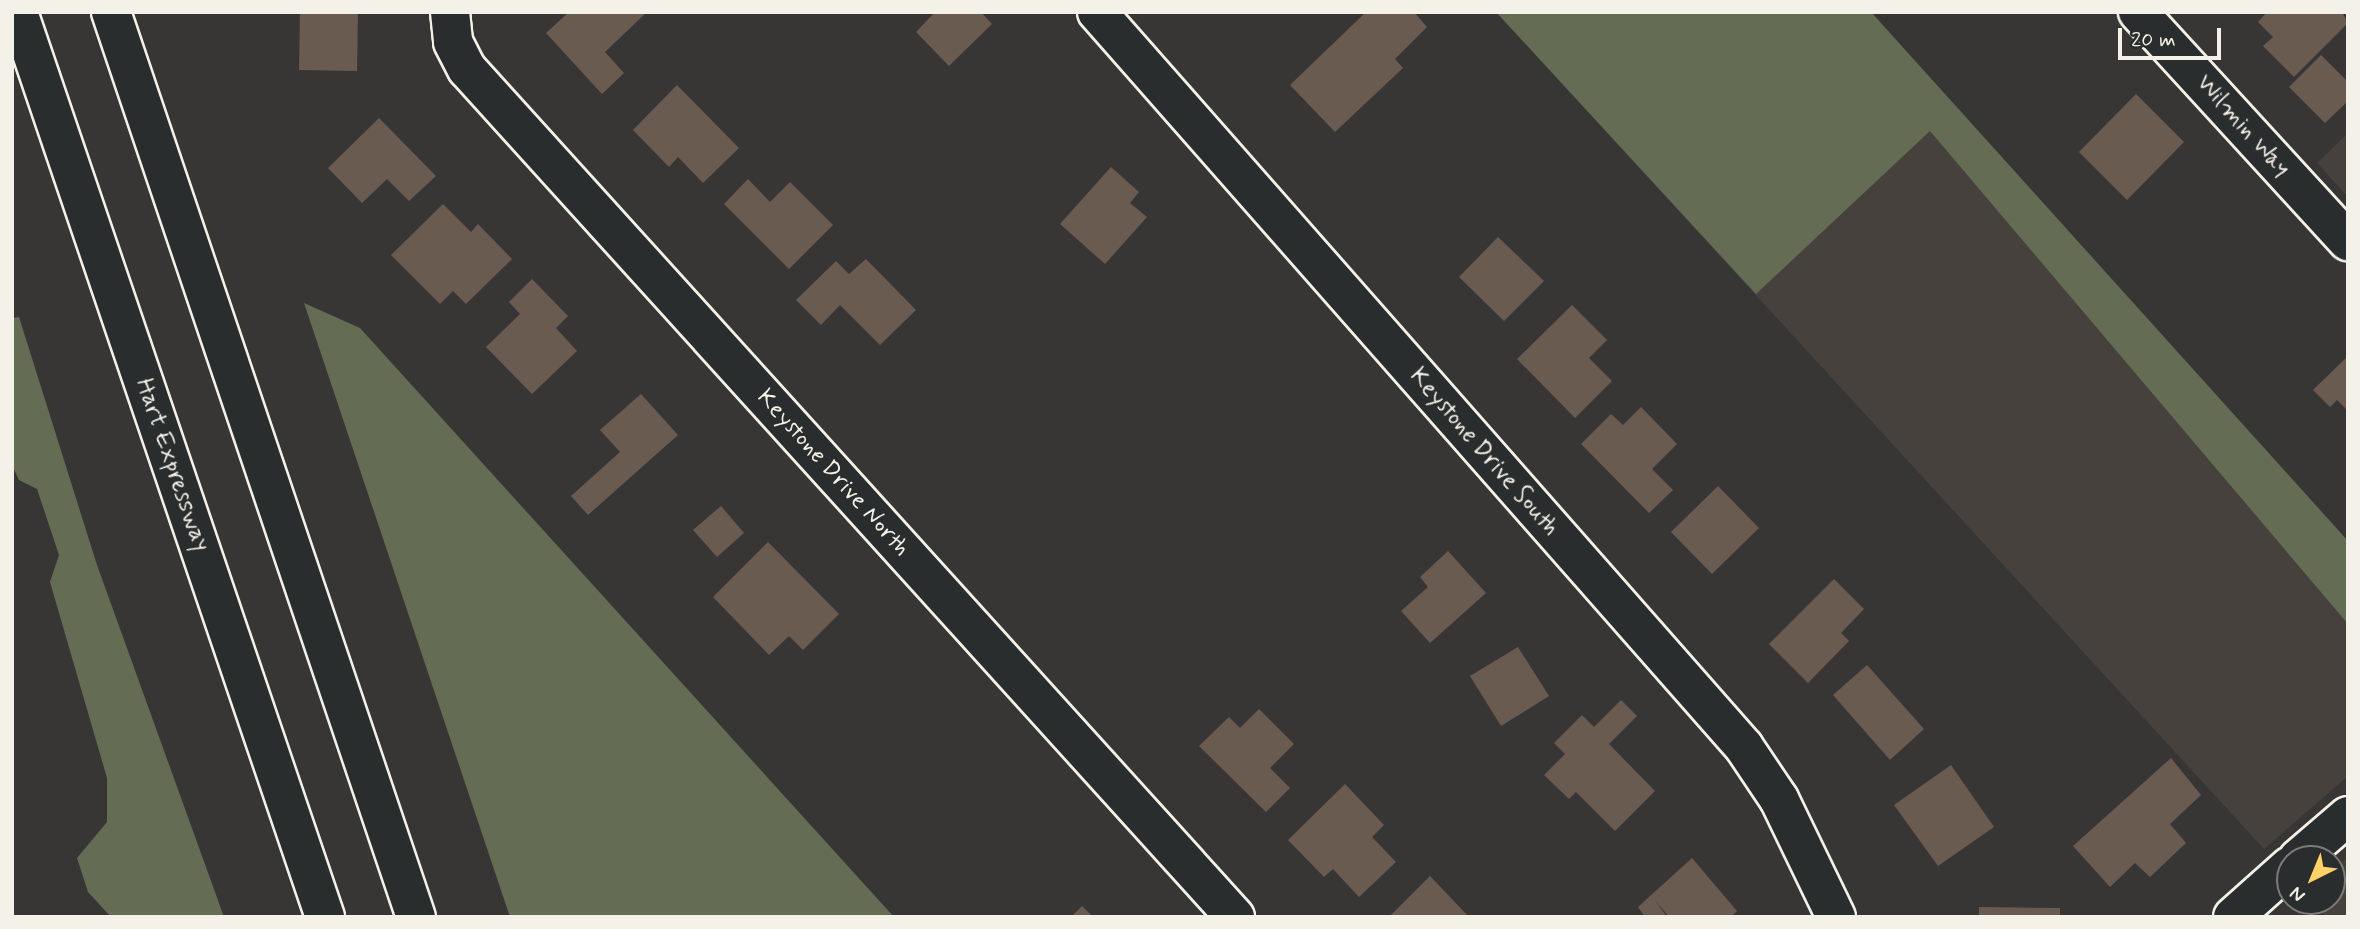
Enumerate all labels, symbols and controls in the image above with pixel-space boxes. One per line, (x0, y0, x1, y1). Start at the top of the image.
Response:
scale bar (2122, 14, 2225, 58)
text: 20 m (2131, 26, 2176, 54)
street label: Wilmin Way (2189, 68, 2297, 184)
street label: Keystone Drive South (1405, 364, 1563, 540)
street label: Hart Expressway (129, 374, 215, 556)
street label: Keystone Drive North (752, 385, 914, 561)
north arrow (2276, 845, 2346, 915)
text: N (2285, 881, 2311, 908)

